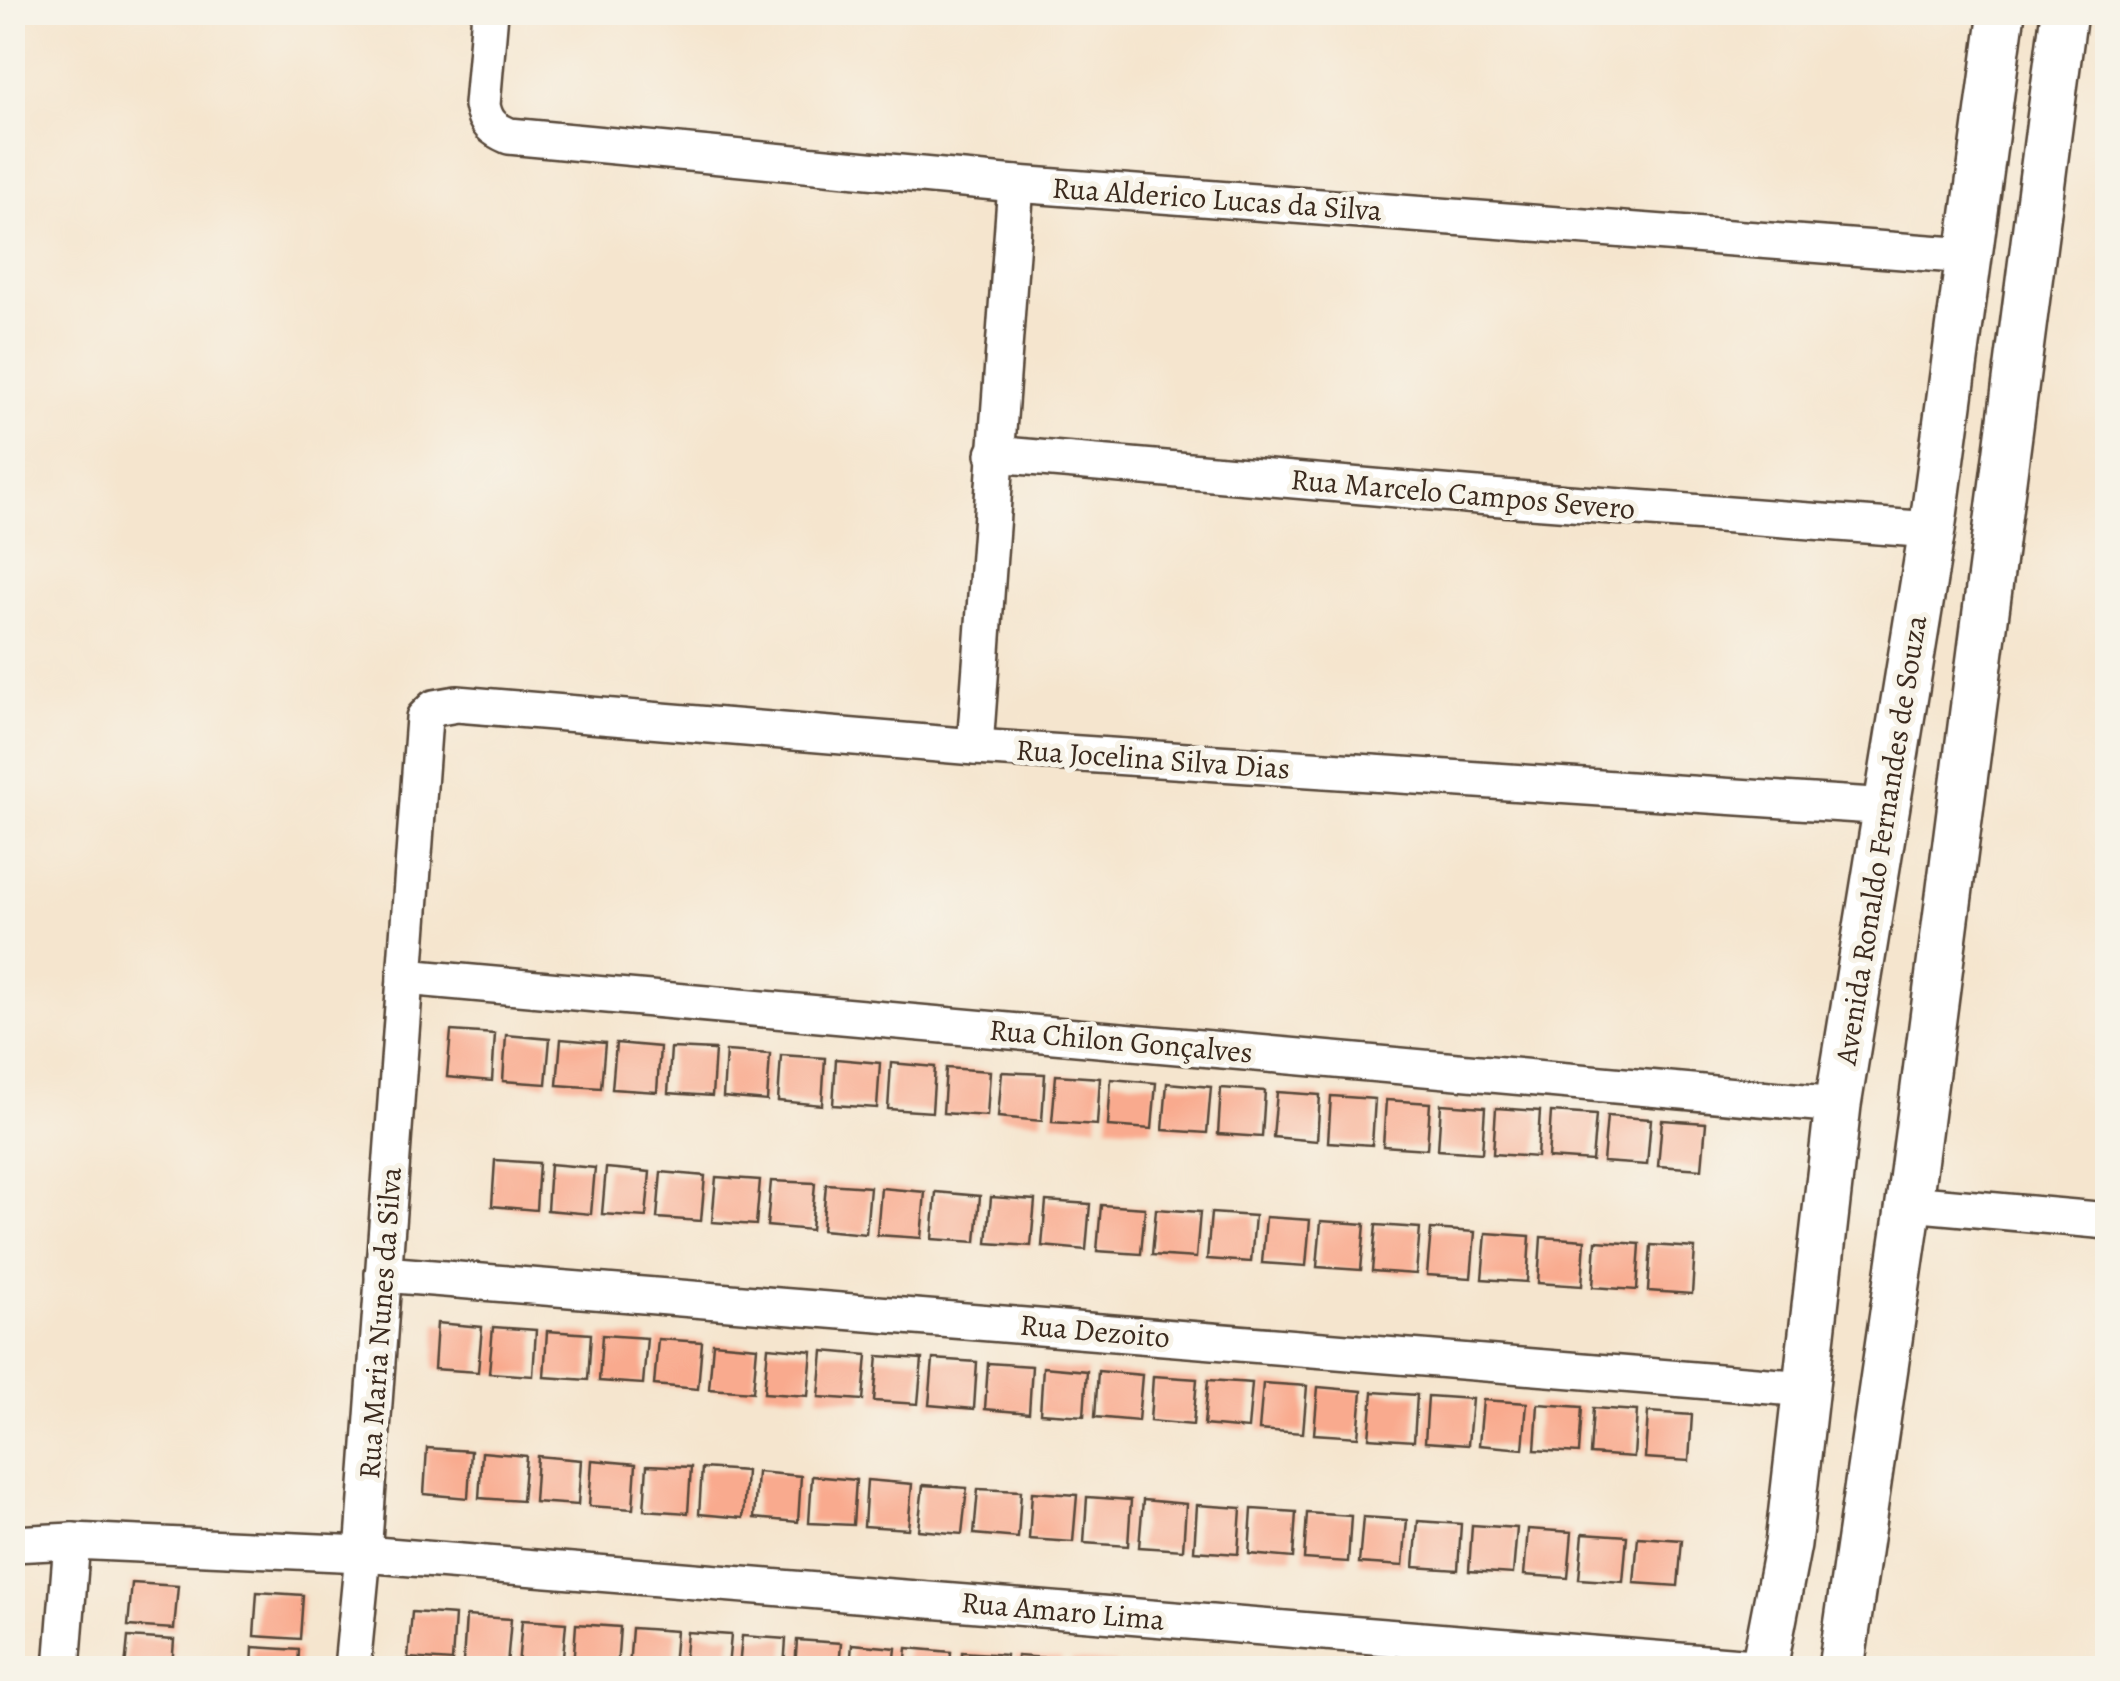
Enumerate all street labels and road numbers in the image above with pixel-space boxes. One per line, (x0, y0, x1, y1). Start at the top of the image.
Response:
street label: Rua Alderico Lucas da Silva (1051, 168, 1383, 230)
street label: Rua Marcelo Campos Severo (1289, 459, 1637, 529)
street label: Avenida Ronaldo Fernandes de Souza (1826, 612, 1936, 1068)
street label: Rua Jocelina Silva Dias (1015, 729, 1291, 789)
street label: Rua Chilon Gonçalves (988, 1010, 1254, 1072)
street label: Rua Maria Nunes da Silva (349, 1166, 411, 1480)
street label: Rua Dezoito (1018, 1305, 1172, 1357)
street label: Rua Amaro Lima (960, 1582, 1166, 1640)

